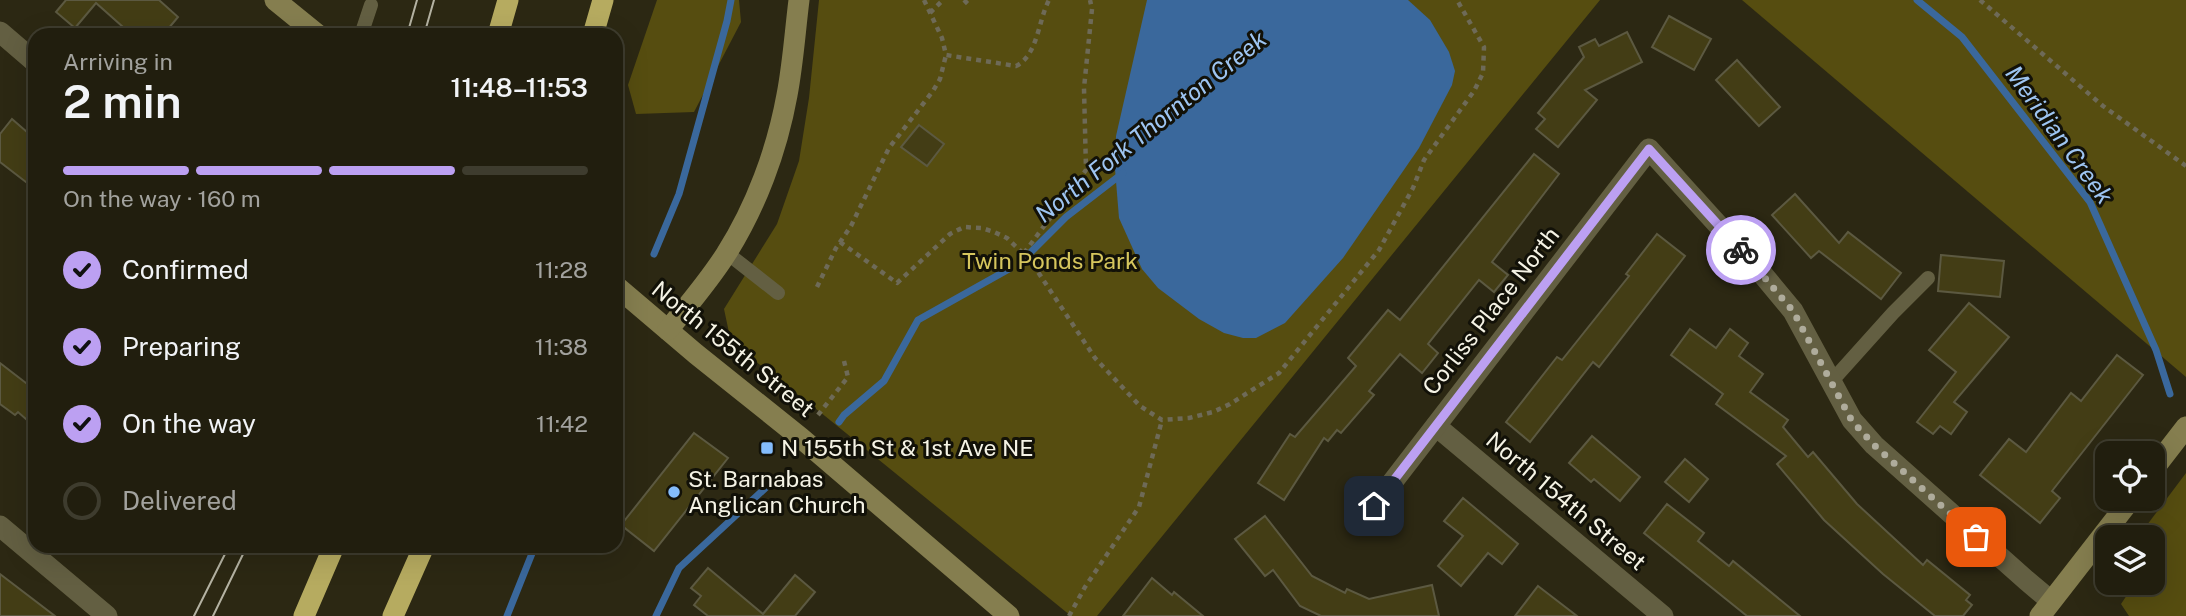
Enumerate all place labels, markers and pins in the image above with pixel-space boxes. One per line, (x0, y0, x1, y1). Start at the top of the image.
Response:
place label: N 155th St & 1st Ave NE (781, 434, 1034, 461)
marker: N 155th St & 1st Ave NE (759, 440, 775, 456)
place label: St. Barnabas Anglican Church (688, 465, 865, 518)
pin (1344, 476, 1404, 536)
marker: St. Barnabas Anglican Church (666, 484, 682, 500)
pin (1946, 507, 2006, 567)

